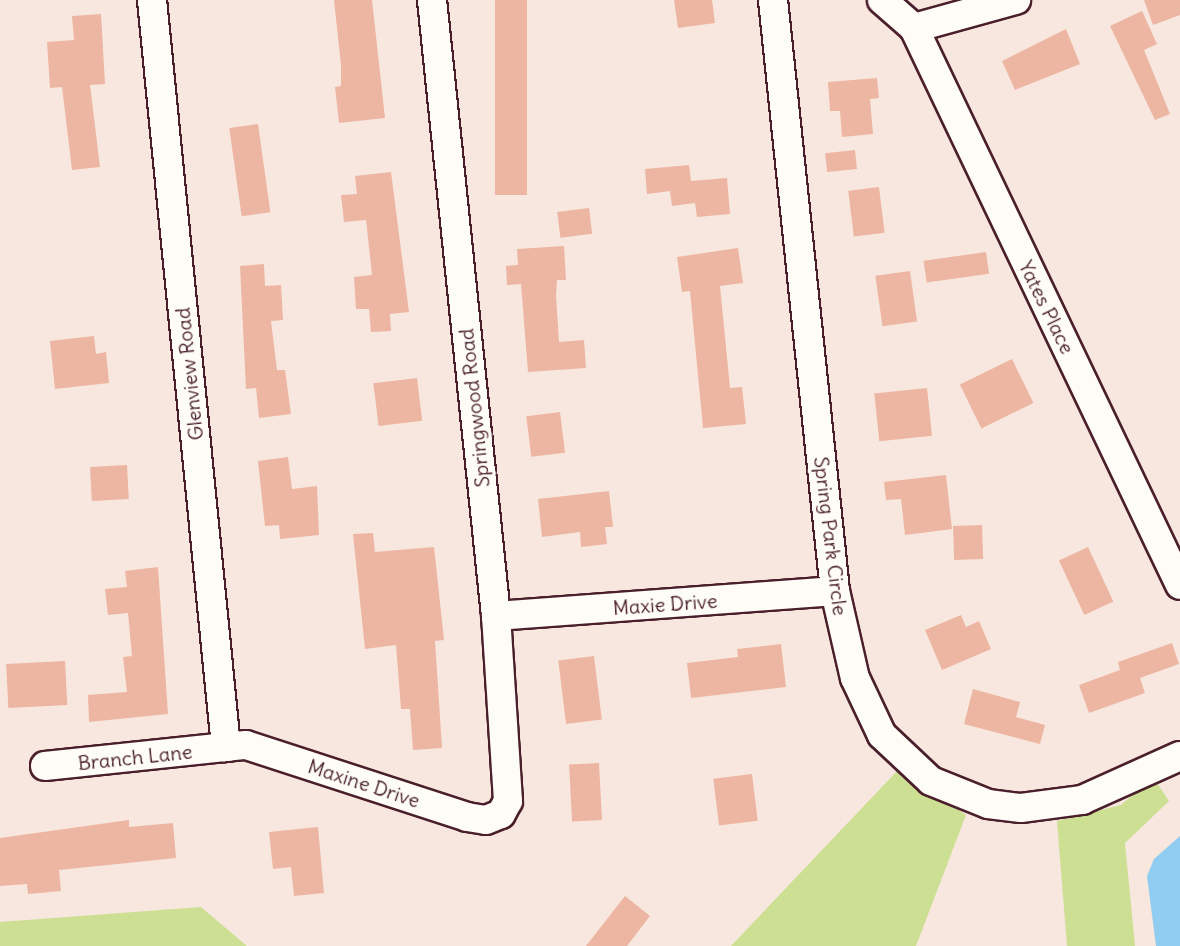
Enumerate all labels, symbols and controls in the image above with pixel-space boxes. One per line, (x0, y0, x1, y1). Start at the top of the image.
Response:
street label: Yates Place (1014, 256, 1080, 358)
street label: Glenview Road (170, 306, 208, 442)
street label: Springwood Road (454, 327, 494, 489)
street label: Spring Park Circle (809, 455, 853, 617)
street label: Maxie Drive (612, 588, 718, 620)
street label: Branch Lane (77, 739, 193, 775)
street label: Maxine Drive (305, 754, 423, 812)

